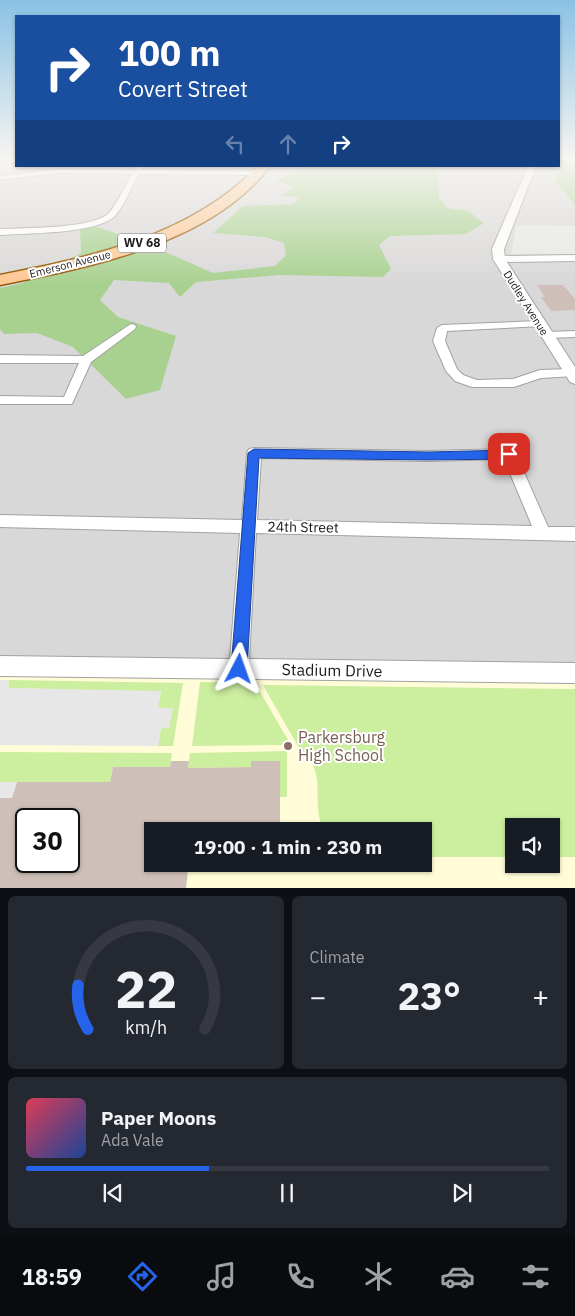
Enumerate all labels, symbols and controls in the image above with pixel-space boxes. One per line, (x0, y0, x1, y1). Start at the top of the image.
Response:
text: 100 m (118, 30, 221, 76)
icon: right (35, 35, 100, 100)
text: Covert Street (118, 74, 248, 103)
icon: left (221, 130, 249, 158)
icon: ahead (274, 130, 302, 158)
icon: right (327, 130, 355, 158)
road number: WV 68 (118, 234, 166, 252)
street label: Emerson Avenue (28, 247, 112, 281)
street label: Dudley Avenue (501, 268, 551, 338)
pin (488, 433, 530, 475)
icon: arrive (495, 440, 523, 468)
street label: 24th Street (267, 517, 339, 537)
position arrow (212, 642, 264, 694)
street label: Stadium Drive (281, 659, 383, 681)
place label: Parkersburg High School (298, 727, 385, 765)
marker: Parkersburg High School (282, 740, 294, 752)
speed limit sign: 30 (15, 808, 80, 873)
map controls (505, 818, 560, 873)
button: sound (505, 818, 560, 873)
text: 19:00 · 1 min · 230 m (194, 835, 382, 859)
text: Climate (310, 947, 365, 967)
text: 22 (115, 955, 177, 1022)
text: 23° (398, 971, 461, 1020)
text: − (310, 978, 326, 1015)
text: + (532, 978, 549, 1015)
text: km/h (125, 1016, 167, 1039)
text: Paper Moons (101, 1106, 216, 1130)
text: Ada Vale (101, 1130, 164, 1150)
icon: previous (99, 1179, 127, 1207)
icon: pause (273, 1179, 301, 1207)
icon: next (448, 1179, 476, 1207)
icon: directions (125, 1259, 160, 1294)
icon: music (204, 1259, 239, 1294)
icon: phone (283, 1259, 318, 1294)
icon: climate (361, 1259, 396, 1294)
icon: car (440, 1259, 475, 1294)
icon: filters (518, 1259, 553, 1294)
text: 18:59 (22, 1262, 82, 1291)

